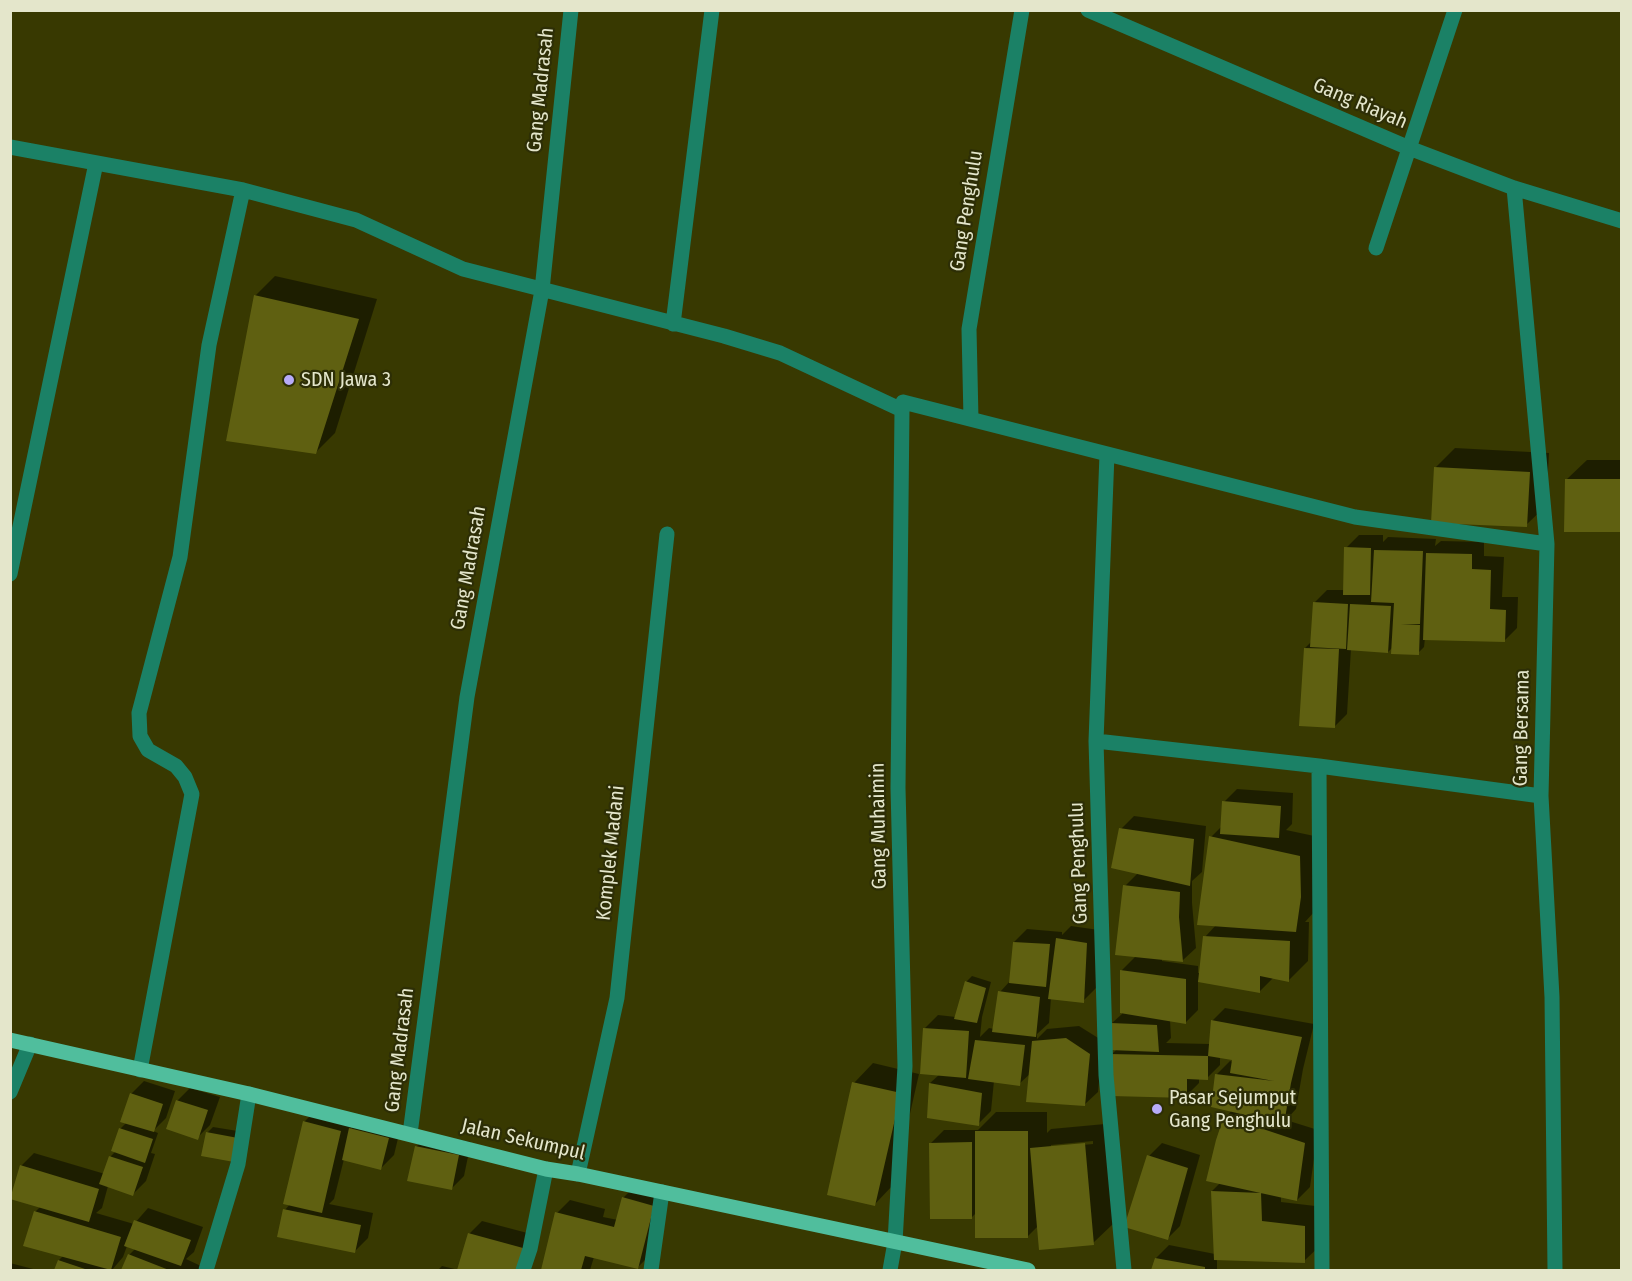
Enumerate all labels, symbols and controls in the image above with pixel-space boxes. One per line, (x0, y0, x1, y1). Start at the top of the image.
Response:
street label: Gang Madrasah (523, 26, 559, 154)
street label: Gang Riayah (1309, 73, 1411, 135)
street label: Gang Penghulu (946, 149, 988, 273)
place label: SDN Jawa 3 (301, 368, 391, 392)
marker: SDN Jawa 3 (282, 373, 296, 387)
street label: Gang Madrasah (446, 504, 492, 632)
street label: Gang Bersama (1509, 669, 1535, 787)
street label: Gang Muhaimin (866, 762, 892, 890)
street label: Komplek Madani (592, 784, 630, 922)
street label: Gang Penghulu (1065, 801, 1093, 925)
street label: Gang Madrasah (380, 986, 420, 1114)
place label: Pasar Sejumput Gang Penghulu (1169, 1086, 1296, 1133)
marker: Pasar Sejumput Gang Penghulu (1150, 1102, 1164, 1116)
street label: Jalan Sekumpul (459, 1114, 587, 1166)

